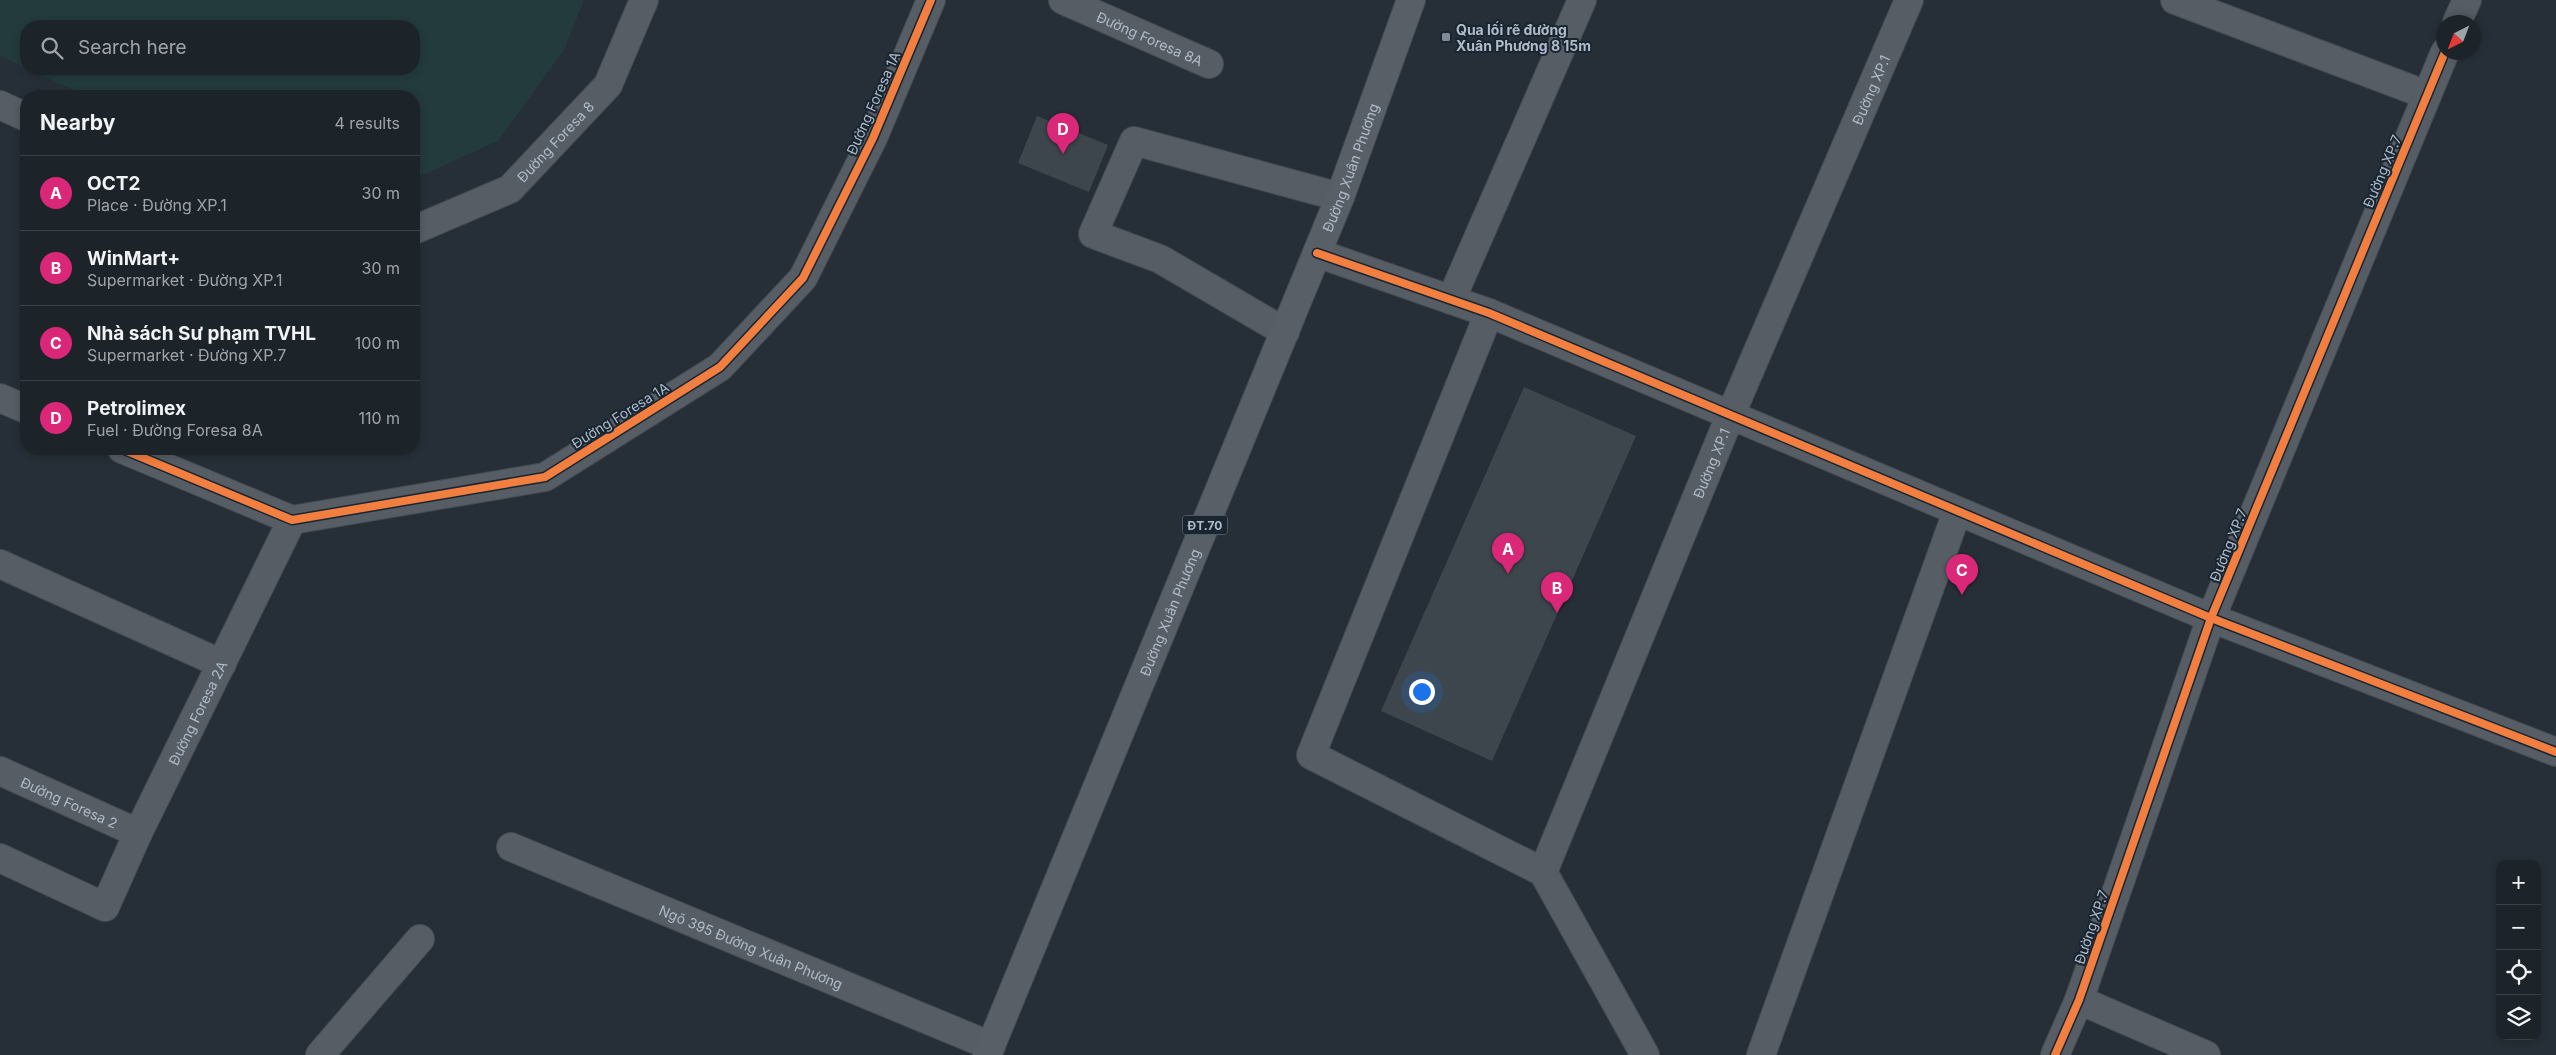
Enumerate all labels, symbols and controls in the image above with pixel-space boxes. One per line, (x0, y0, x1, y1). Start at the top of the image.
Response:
street label: Đường Foresa 8A (1094, 7, 1206, 69)
north arrow (2436, 15, 2481, 60)
search box (20, 20, 420, 75)
place label: Qua lối rẽ đường Xuân Phương 8 15m (1456, 21, 1591, 54)
marker: Qua lối rẽ đường Xuân Phương 8 15m (1440, 31, 1452, 43)
icon: search (38, 34, 66, 62)
text: Search here (78, 36, 187, 59)
street label: Đường Foresa 1A (843, 48, 904, 157)
street label: Đường XP.1 (1848, 52, 1893, 127)
street label: Đường Foresa 8 (513, 97, 597, 185)
street label: Đường Xuân Phương (1318, 101, 1382, 234)
text: Nearby (40, 110, 115, 135)
text: 4 results (335, 113, 400, 133)
pin: D (1047, 113, 1079, 154)
street label: Đường XP.7 (2359, 132, 2405, 210)
text: OCT2 (87, 172, 140, 195)
text: A (50, 183, 62, 203)
text: 30 m (362, 183, 400, 203)
text: Place · Đường XP.1 (87, 195, 227, 215)
text: WinMart+ (87, 247, 180, 270)
text: B (51, 258, 61, 278)
text: 30 m (362, 258, 400, 278)
text: Supermarket · Đường XP.1 (87, 270, 283, 290)
text: Nhà sách Sư phạm TVHL (87, 322, 316, 345)
text: C (50, 333, 62, 353)
text: 100 m (355, 333, 400, 353)
text: Supermarket · Đường XP.7 (87, 345, 286, 365)
street label: Đường Foresa 1A (568, 378, 672, 452)
text: Petrolimex (87, 397, 186, 420)
text: D (50, 408, 62, 428)
text: 110 m (358, 408, 400, 428)
text: Fuel · Đường Foresa 8A (87, 420, 263, 440)
street label: Đường XP.1 (1689, 426, 1733, 501)
street label: Đường XP.7 (2206, 506, 2250, 584)
road number: ĐT.70 (1182, 516, 1228, 534)
pin: A (1492, 533, 1524, 574)
street label: Đường Xuân Phương (1135, 546, 1203, 678)
pin: C (1946, 554, 1978, 595)
pin: B (1541, 572, 1573, 613)
street label: Đường Foresa 2A (164, 657, 230, 768)
your location (1409, 679, 1435, 705)
street label: Đường Foresa 2 (18, 773, 121, 831)
map controls (2496, 860, 2541, 1040)
button: + (2496, 860, 2541, 905)
street label: Đường XP.7 (2070, 888, 2112, 966)
street label: Ngõ 395 Đường Xuân Phương (657, 901, 846, 992)
button: − (2496, 905, 2541, 950)
button: locate (2496, 950, 2541, 995)
button: layers (2496, 995, 2541, 1040)

